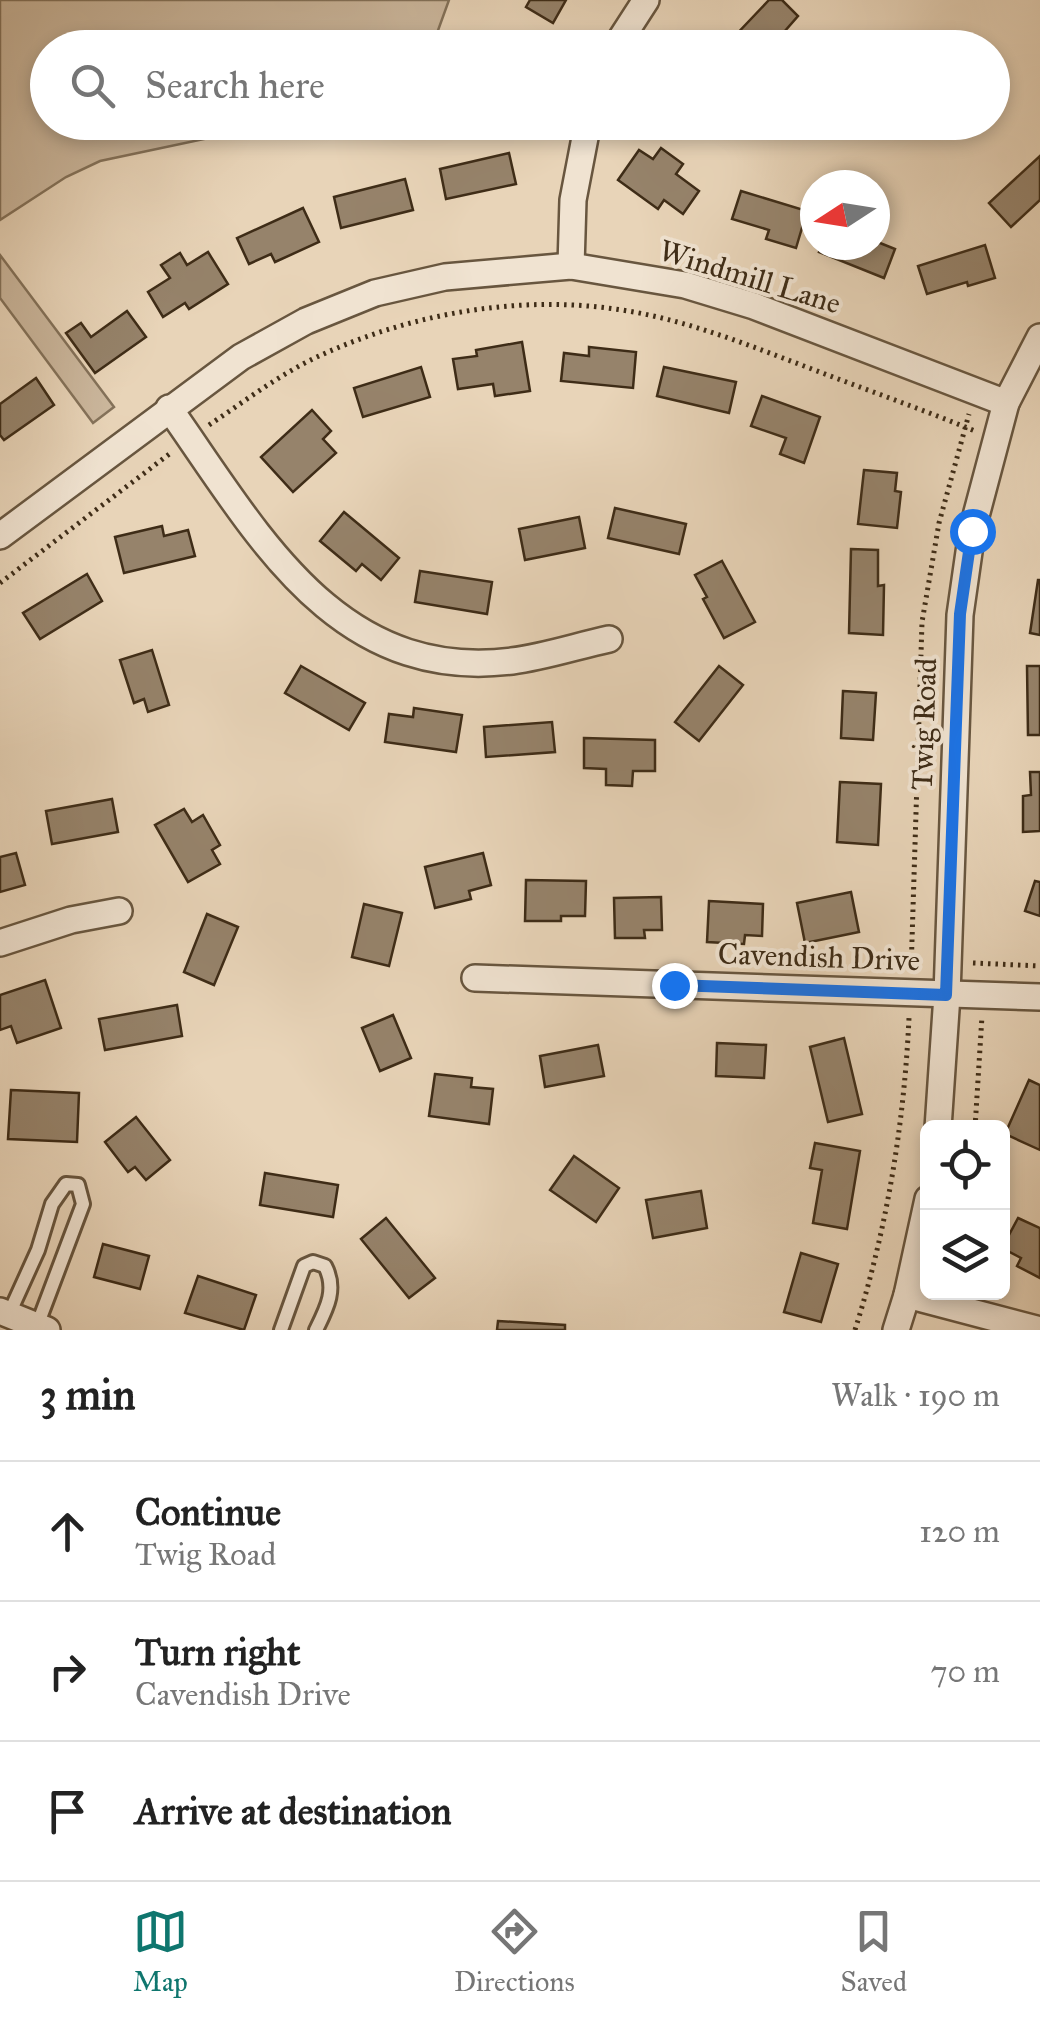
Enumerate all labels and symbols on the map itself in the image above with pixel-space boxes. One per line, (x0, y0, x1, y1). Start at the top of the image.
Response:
north arrow (800, 170, 890, 260)
street label: Windmill Lane (655, 232, 845, 322)
route start (950, 509, 996, 555)
street label: Twig Road (904, 657, 944, 791)
street label: Cavendish Drive (717, 935, 921, 979)
route end (652, 963, 698, 1009)

